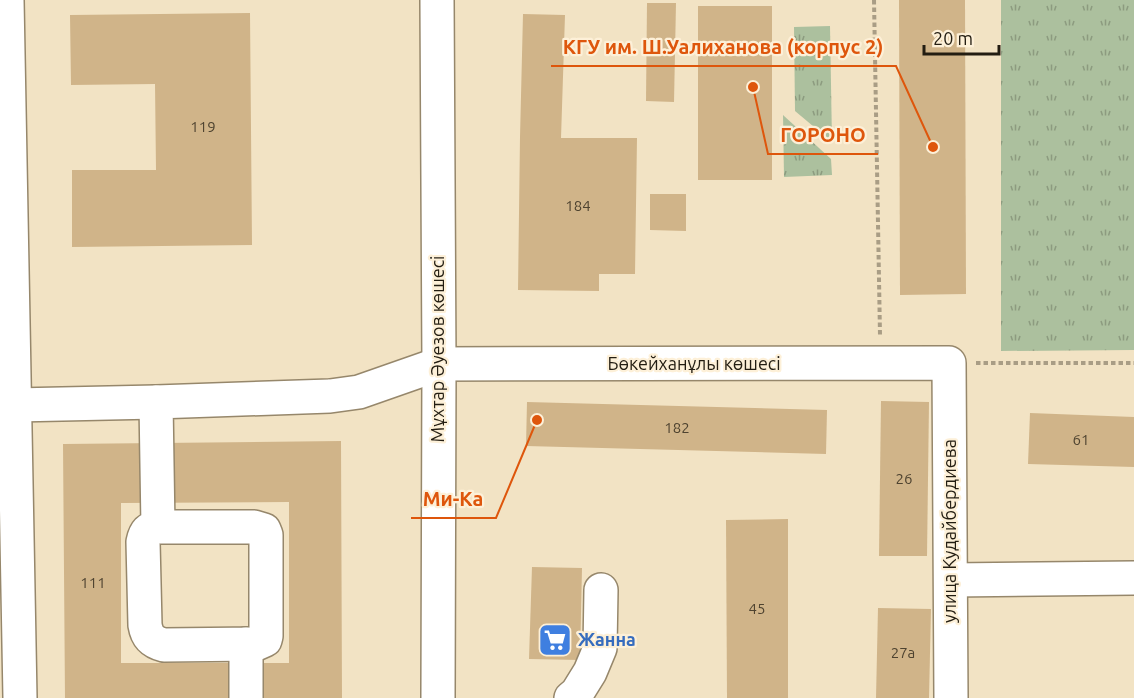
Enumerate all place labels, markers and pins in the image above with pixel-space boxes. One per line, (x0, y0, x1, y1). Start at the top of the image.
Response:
callout: КГУ им. Ш.Уалиханова (корпус 2) (551, 28, 896, 66)
callout: ГОРОНО (768, 116, 878, 154)
callout: Ми-Ка (411, 480, 496, 518)
supermarket icon: Жанна (537, 622, 573, 658)
place label: Жанна (578, 629, 636, 649)

